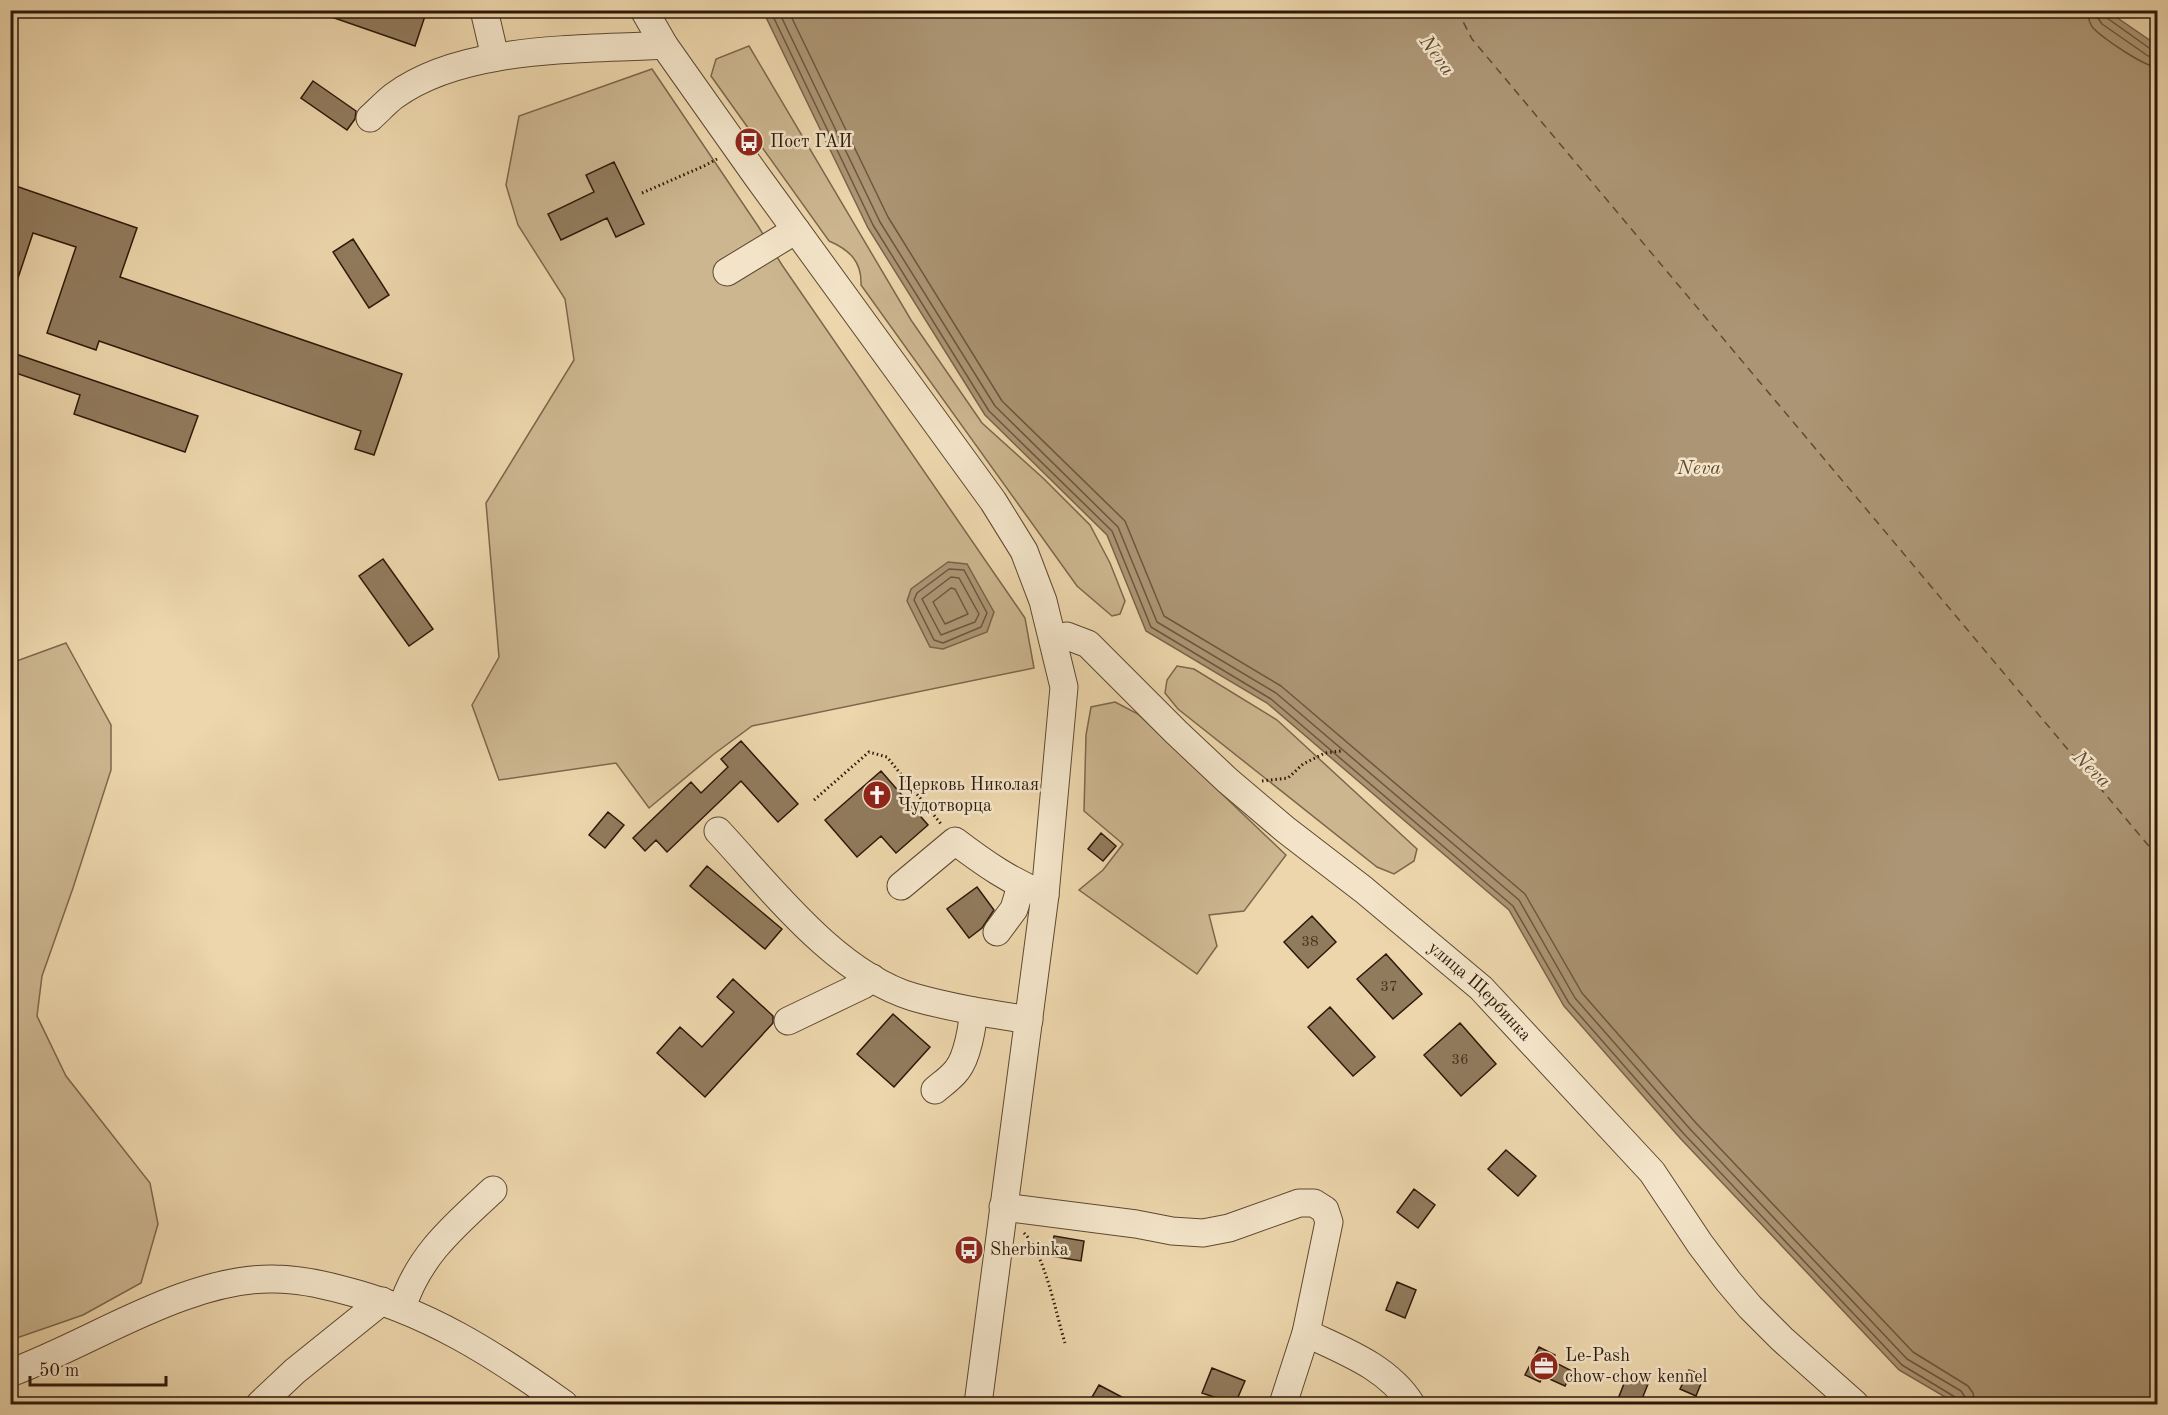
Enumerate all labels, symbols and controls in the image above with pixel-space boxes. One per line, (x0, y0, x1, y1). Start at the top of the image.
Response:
water label: Neva (1414, 31, 1457, 80)
bus stop icon: Пост ГАИ (733, 126, 765, 158)
place label: Пост ГАИ (770, 133, 852, 151)
water label: Neva (1676, 459, 1721, 479)
water label: Neva (2067, 747, 2114, 793)
place label: Церковь Николая Чудотворца (898, 776, 1039, 815)
church icon: Церковь Николая Чудотворца (861, 779, 893, 811)
house number: 38 (1301, 935, 1319, 950)
street label: улица Щербинка (1424, 939, 1535, 1045)
house number: 37 (1380, 980, 1398, 995)
house number: 36 (1451, 1053, 1469, 1068)
bus stop icon: Sherbinka (953, 1234, 985, 1266)
place label: Sherbinka (990, 1241, 1069, 1259)
place label: Le-Pash chow-chow kennel (1565, 1347, 1708, 1386)
scale bar (30, 1349, 166, 1387)
office icon: Le-Pash chow-chow kennel (1528, 1350, 1560, 1382)
text: 50 m (39, 1362, 79, 1380)

